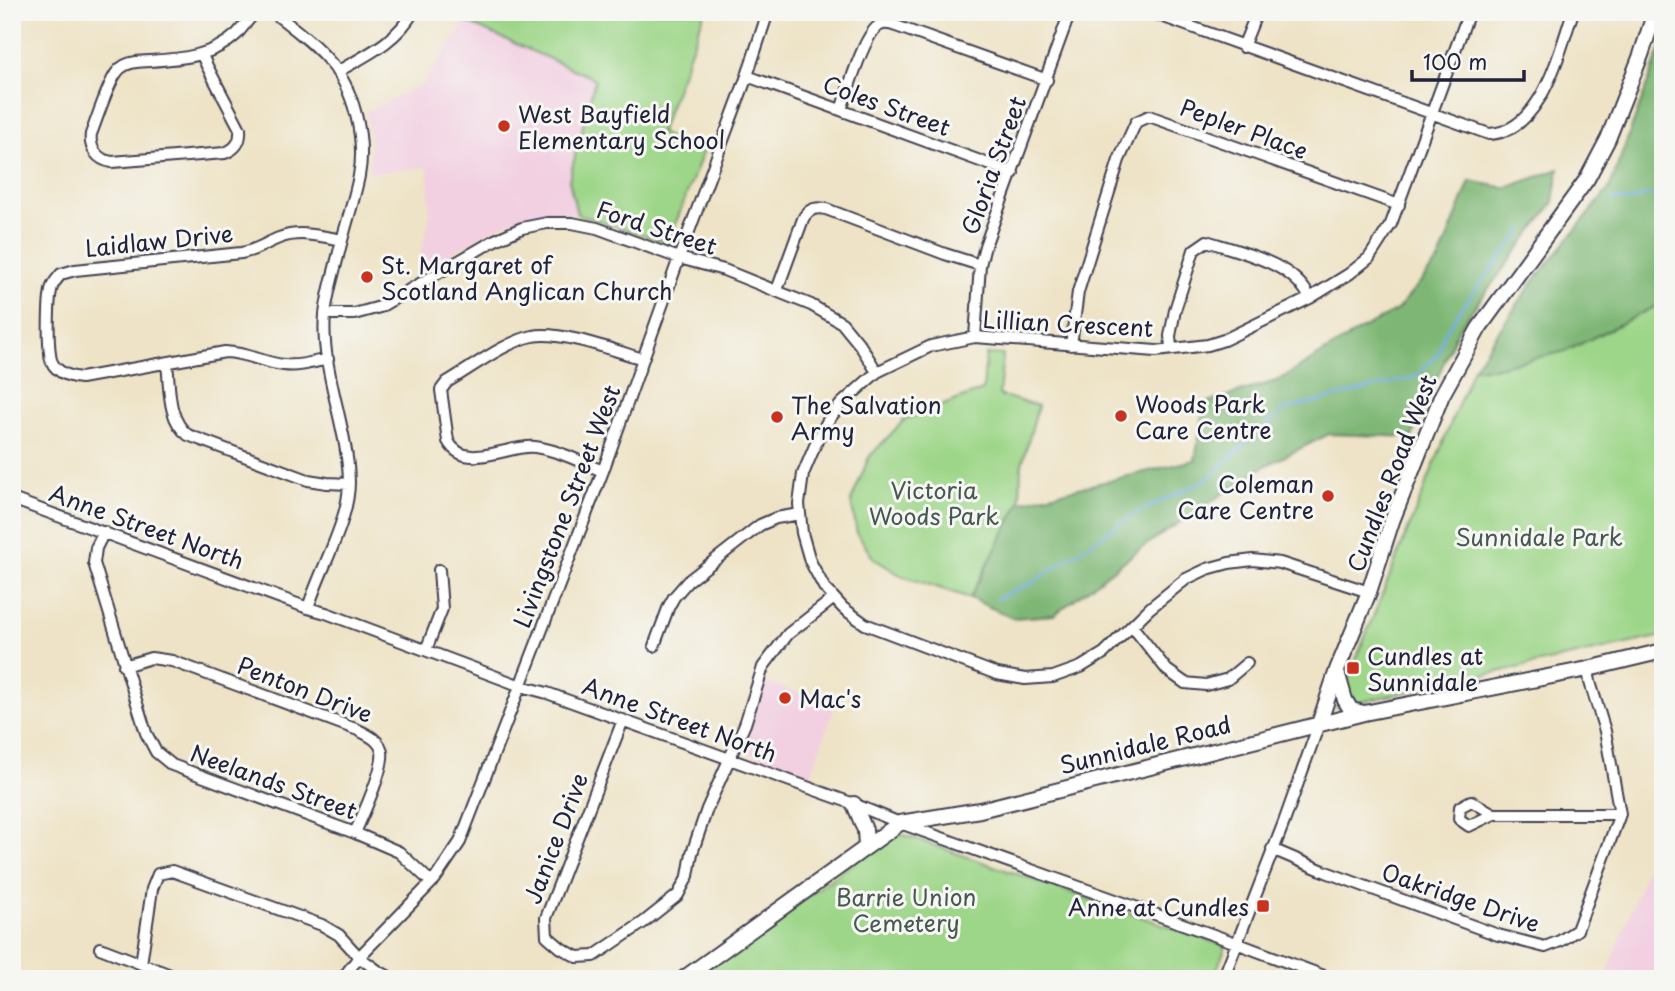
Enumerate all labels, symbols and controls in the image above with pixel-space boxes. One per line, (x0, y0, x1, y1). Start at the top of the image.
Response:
scale bar (1412, 38, 1524, 82)
text: 100 m (1423, 45, 1487, 77)
street label: Coles Street (818, 66, 956, 144)
street label: Pepler Place (1176, 89, 1312, 167)
street label: Gloria Street (952, 91, 1034, 239)
place label: West Bayfield Elementary School (518, 96, 725, 157)
marker: West Bayfield Elementary School (496, 118, 512, 134)
street label: Ford Street (592, 191, 722, 263)
street label: Laidlaw Drive (83, 215, 235, 265)
place label: St. Margaret of Scotland Anglican Church (381, 247, 672, 308)
marker: St. Margaret of Scotland Anglican Church (359, 269, 375, 285)
street label: Lillian Crescent (982, 301, 1154, 345)
street label: Cundles Road West (1337, 369, 1445, 577)
street label: Livingstone Street West (503, 379, 629, 633)
place label: Woods Park Care Centre (1135, 386, 1272, 447)
place label: The Salvation Army (791, 387, 942, 448)
marker: Woods Park Care Centre (1113, 408, 1129, 424)
marker: The Salvation Army (769, 409, 785, 425)
place label: Coleman Care Centre (1177, 466, 1314, 527)
park label: Victoria Woods Park (869, 472, 999, 533)
street label: Anne Street North (45, 475, 249, 577)
marker: Coleman Care Centre (1320, 488, 1336, 504)
park label: Sunnidale Park (1455, 519, 1623, 554)
place label: Cundles at Sunnidale (1367, 638, 1483, 699)
street label: Penton Drive (232, 647, 378, 731)
marker: Cundles at Sunnidale (1345, 660, 1361, 676)
street label: Anne Street North (578, 668, 782, 770)
place label: Mac's (799, 681, 861, 716)
marker: Mac's (777, 690, 793, 706)
street label: Sunnidale Road (1056, 706, 1234, 782)
street label: Neelands Street (186, 735, 362, 827)
street label: Janice Drive (514, 767, 596, 909)
street label: Oakridge Drive (1377, 854, 1545, 940)
park label: Barrie Union Cemetery (836, 879, 976, 940)
place label: Anne at Cundles (1068, 889, 1249, 924)
marker: Anne at Cundles (1255, 898, 1271, 914)

